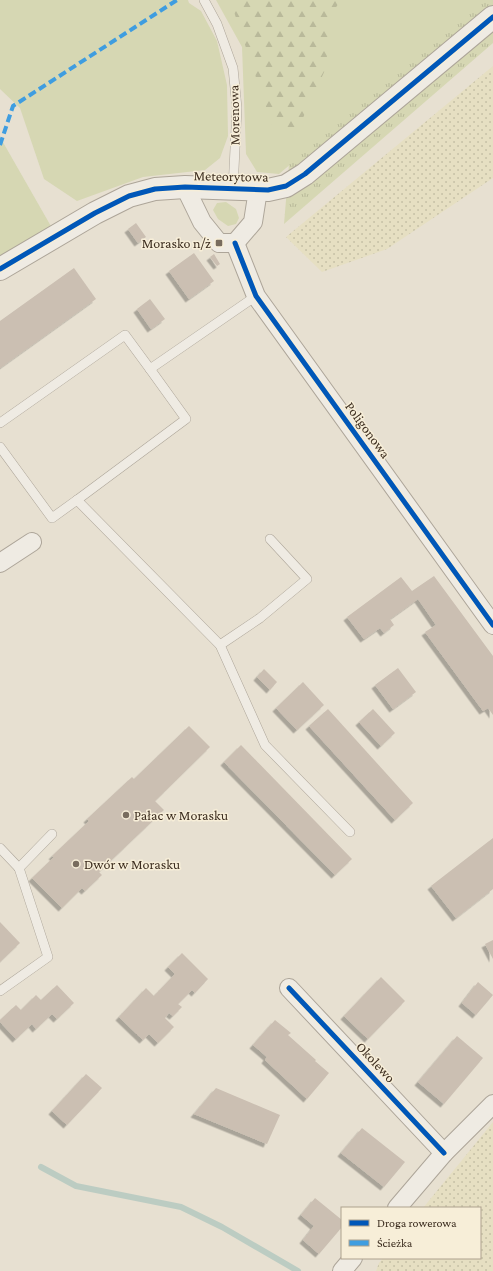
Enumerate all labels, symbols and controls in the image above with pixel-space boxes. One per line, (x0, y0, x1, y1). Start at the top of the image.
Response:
street label: Morenowa (225, 84, 243, 145)
street label: Meteorytowa (193, 167, 269, 185)
place label: Morasko n/ż (142, 235, 211, 251)
marker: Morasko n/ż (214, 238, 224, 248)
street label: Poligonowa (342, 399, 394, 462)
place label: Pałac w Morasku (134, 807, 229, 823)
marker: Pałac w Morasku (121, 810, 131, 820)
place label: Dwór w Morasku (84, 856, 181, 872)
marker: Dwór w Morasku (71, 859, 81, 869)
street label: Okolewo (353, 1038, 399, 1086)
legend (341, 1207, 481, 1259)
text: Droga rowerowa (377, 1216, 457, 1230)
text: Ścieżka (377, 1236, 413, 1250)

